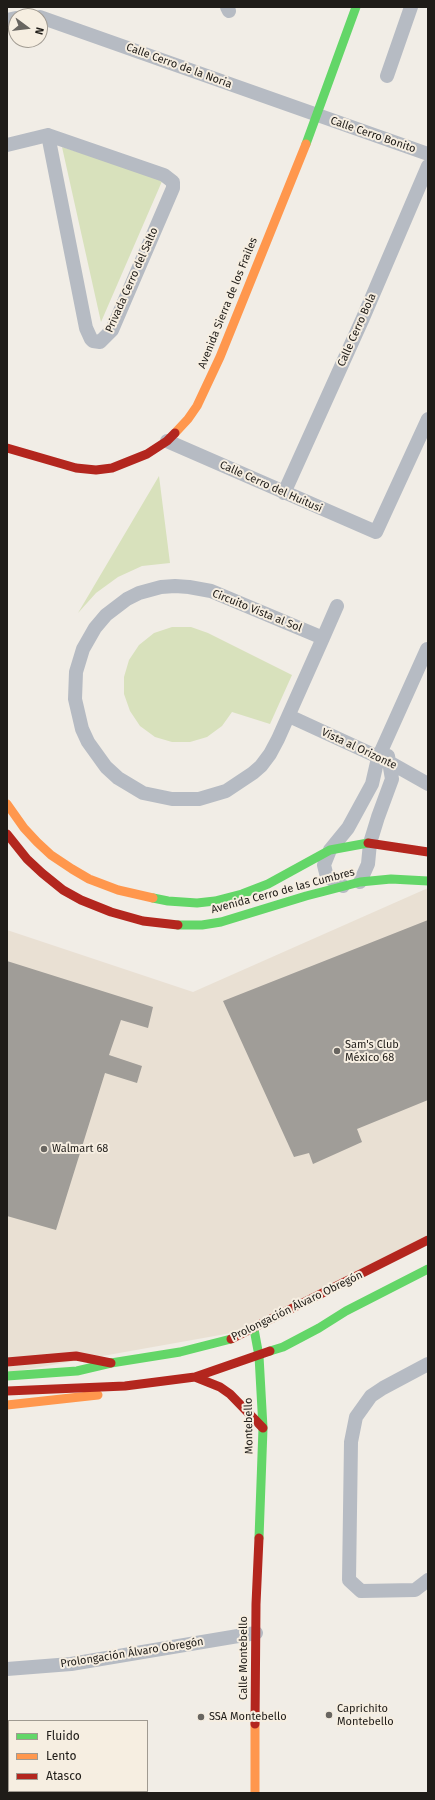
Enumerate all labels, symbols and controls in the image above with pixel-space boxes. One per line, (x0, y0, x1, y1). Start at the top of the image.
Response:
north arrow (8, 8, 48, 48)
text: N (32, 26, 46, 36)
street label: Calle Cerro de la Noria (124, 41, 234, 91)
street label: Calle Cerro Bonito (329, 114, 417, 156)
street label: Privada Cerro del Salto (103, 225, 161, 335)
street label: Avenida Sierra de los Frailes (196, 236, 260, 370)
street label: Calle Cerro Bola (335, 291, 379, 369)
street label: Calle Cerro del Huitusi (218, 458, 324, 516)
street label: Circuito Vista al Sol (210, 587, 304, 635)
street label: Vista al Orizonte (319, 726, 399, 772)
street label: Avenida Cerro de las Cumbres (210, 865, 356, 917)
place label: Sam's Club México 68 (345, 1038, 399, 1064)
marker: Sam's Club México 68 (332, 1046, 342, 1056)
place label: Walmart 68 (52, 1142, 108, 1156)
marker: Walmart 68 (39, 1144, 49, 1154)
street label: Prolongación Álvaro Obregón (229, 1268, 365, 1344)
street label: Montebello (242, 1398, 256, 1454)
street label: Calle Montebello (237, 1616, 251, 1700)
street label: Prolongación Álvaro Obregón (60, 1635, 204, 1671)
place label: Caprichito Montebello (337, 1702, 394, 1728)
place label: SSA Montebello (209, 1710, 287, 1724)
marker: Caprichito Montebello (324, 1710, 334, 1720)
marker: SSA Montebello (196, 1712, 206, 1722)
legend (8, 1720, 148, 1792)
text: Fluido (46, 1729, 80, 1743)
text: Lento (46, 1749, 76, 1763)
text: Atasco (46, 1769, 82, 1783)

